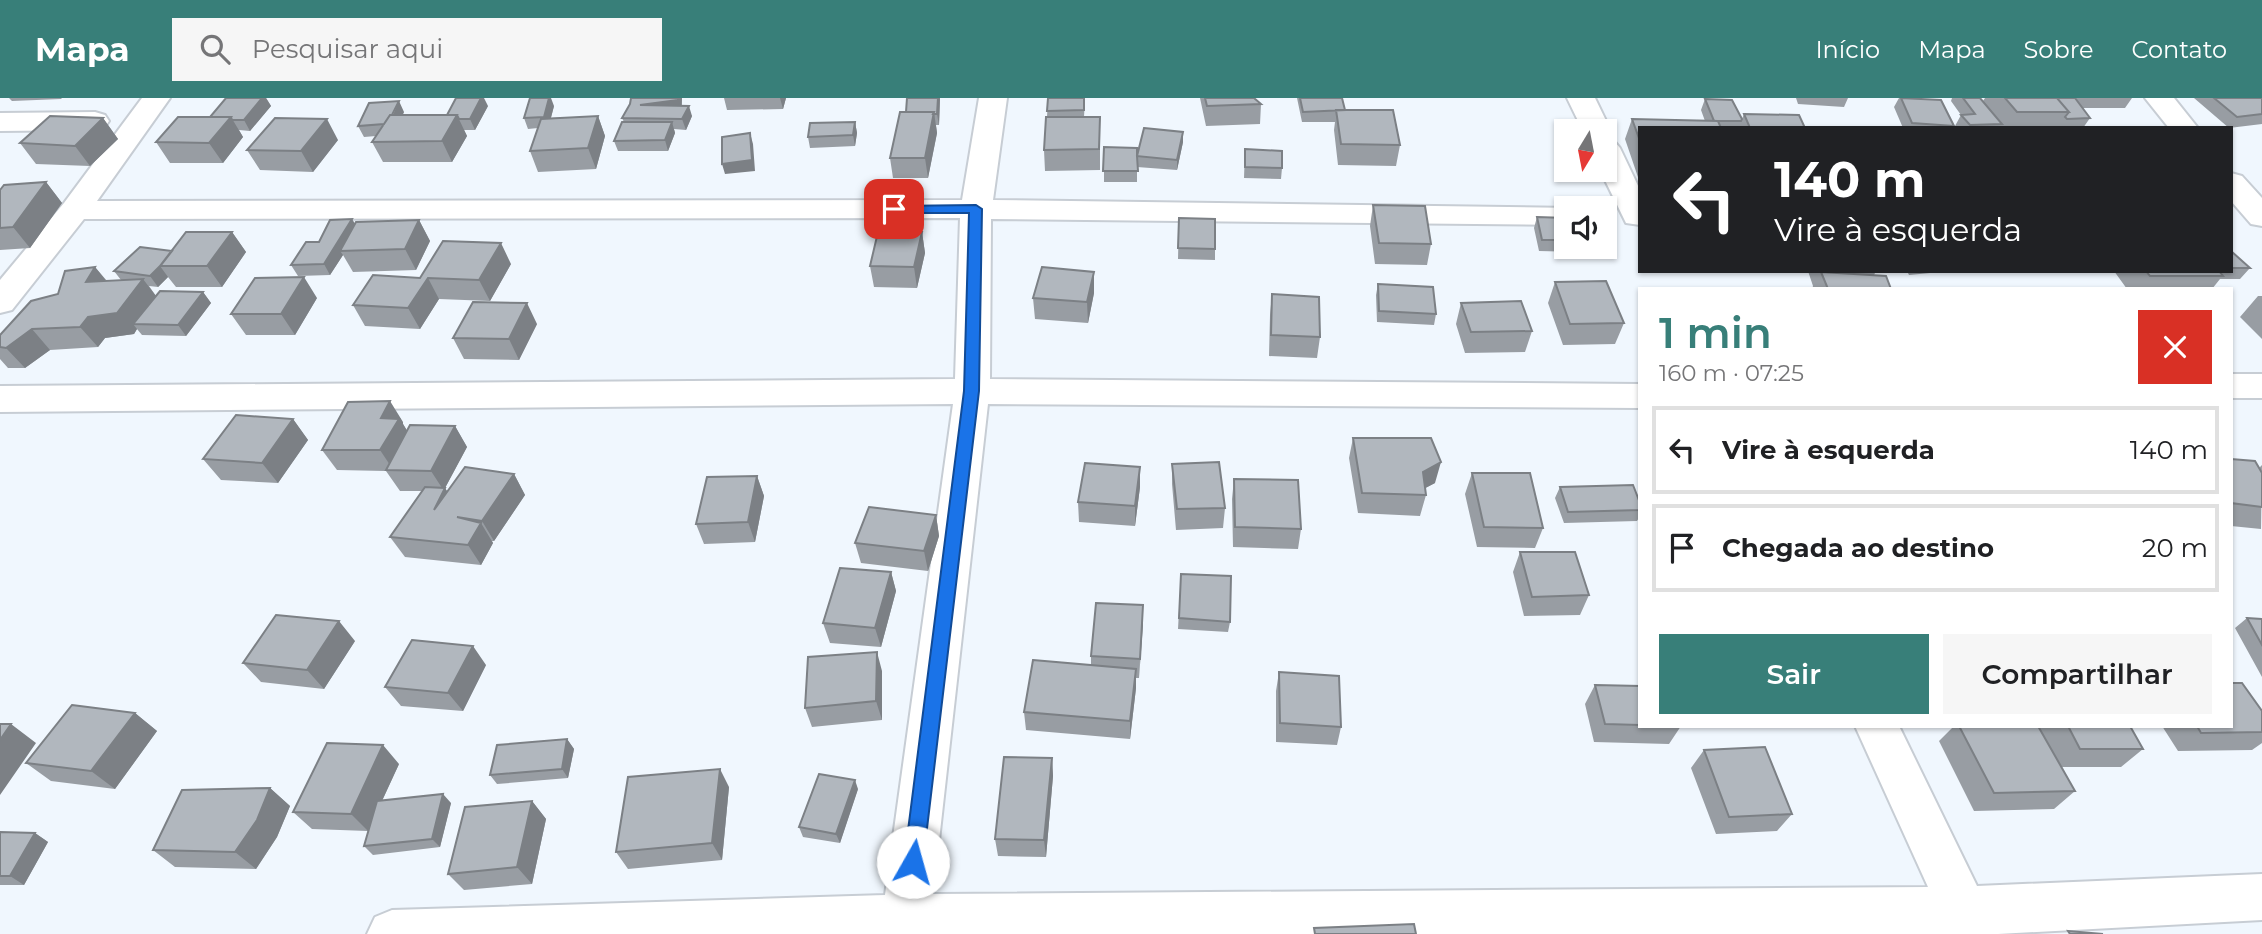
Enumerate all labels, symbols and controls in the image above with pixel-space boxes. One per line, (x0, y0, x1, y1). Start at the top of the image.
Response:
search box (172, 18, 662, 81)
text: Mapa (35, 29, 130, 69)
icon: search (196, 30, 234, 68)
text: Pesquisar aqui (252, 33, 443, 65)
text: Início (1815, 35, 1880, 64)
text: Mapa (1918, 35, 1986, 64)
text: Sobre (2024, 35, 2093, 64)
text: Contato (2131, 35, 2227, 64)
north arrow (1554, 119, 1617, 182)
map controls (1554, 119, 1617, 259)
text: 140 m (1774, 150, 1926, 209)
icon: left (1659, 154, 1750, 245)
pin (864, 179, 924, 239)
icon: arrive (875, 190, 913, 228)
button: sound (1554, 196, 1617, 259)
text: Vire à esquerda (1774, 210, 2022, 249)
text: 1 min (1659, 307, 1772, 359)
button: close (2138, 310, 2212, 384)
text: 160 m · 07:25 (1659, 359, 1804, 387)
icon: left (1663, 431, 1701, 469)
text: Vire à esquerda (1722, 434, 1935, 466)
text: 140 m (2130, 434, 2208, 466)
icon: arrive (1663, 529, 1701, 567)
text: Chegada ao destino (1722, 532, 1994, 564)
text: 20 m (2142, 532, 2208, 564)
button: Sair (1659, 634, 1929, 714)
button: Compartilhar (1943, 634, 2212, 714)
position arrow (876, 825, 950, 899)

